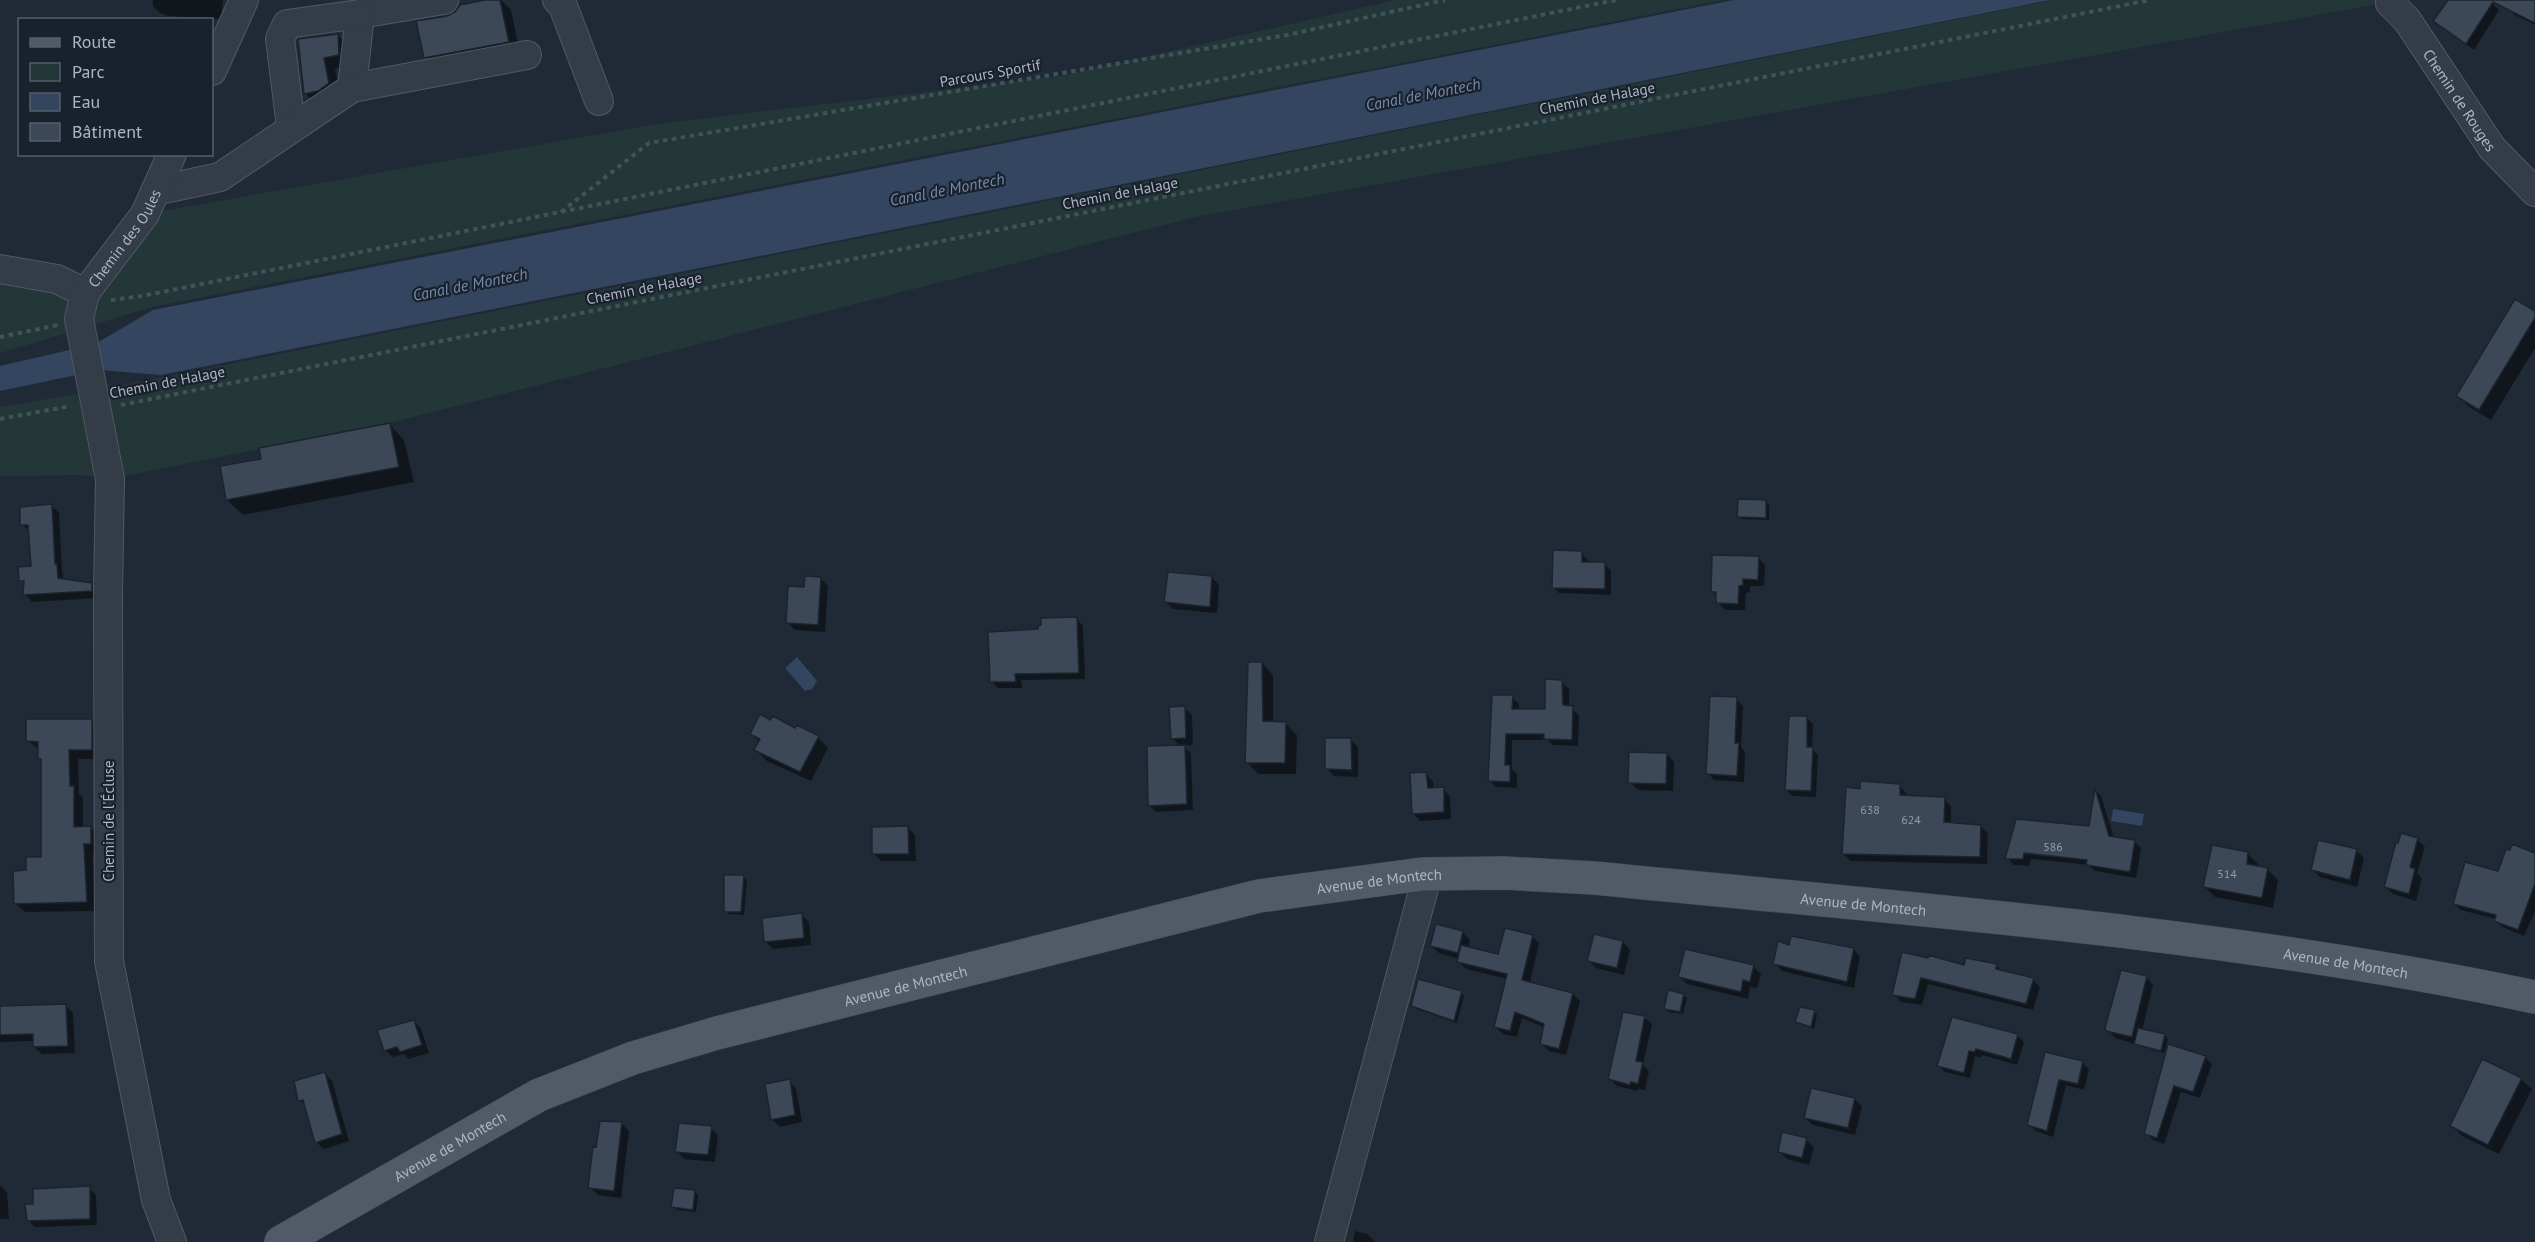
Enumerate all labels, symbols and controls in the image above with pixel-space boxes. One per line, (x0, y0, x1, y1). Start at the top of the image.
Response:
legend (18, 18, 213, 156)
text: Route (72, 30, 116, 53)
street label: Chemin de Rouges (2419, 45, 2501, 155)
street label: Parcours Sportif (938, 55, 1043, 91)
text: Parc (72, 60, 105, 83)
water label: Canal de Montech (1364, 73, 1482, 115)
street label: Chemin de Halage (1538, 77, 1656, 119)
text: Eau (72, 90, 100, 113)
text: Bâtiment (72, 120, 142, 143)
water label: Canal de Montech (888, 168, 1006, 210)
street label: Chemin de Halage (1061, 172, 1179, 214)
street label: Chemin des Oules (83, 186, 165, 291)
water label: Canal de Montech (411, 263, 529, 305)
street label: Chemin de Halage (585, 267, 703, 309)
street label: Chemin de Halage (108, 361, 226, 403)
street label: Chemin de l'Écluse (99, 760, 118, 882)
house number: 638 (1860, 802, 1880, 817)
house number: 624 (1901, 812, 1921, 827)
house number: 586 (2043, 839, 2063, 854)
street label: Avenue de Montech (1315, 864, 1442, 898)
house number: 514 (2217, 866, 2237, 881)
street label: Avenue de Montech (1800, 888, 1927, 919)
street label: Avenue de Montech (2282, 943, 2410, 982)
street label: Avenue de Montech (842, 961, 969, 1010)
street label: Avenue de Montech (390, 1106, 509, 1185)

